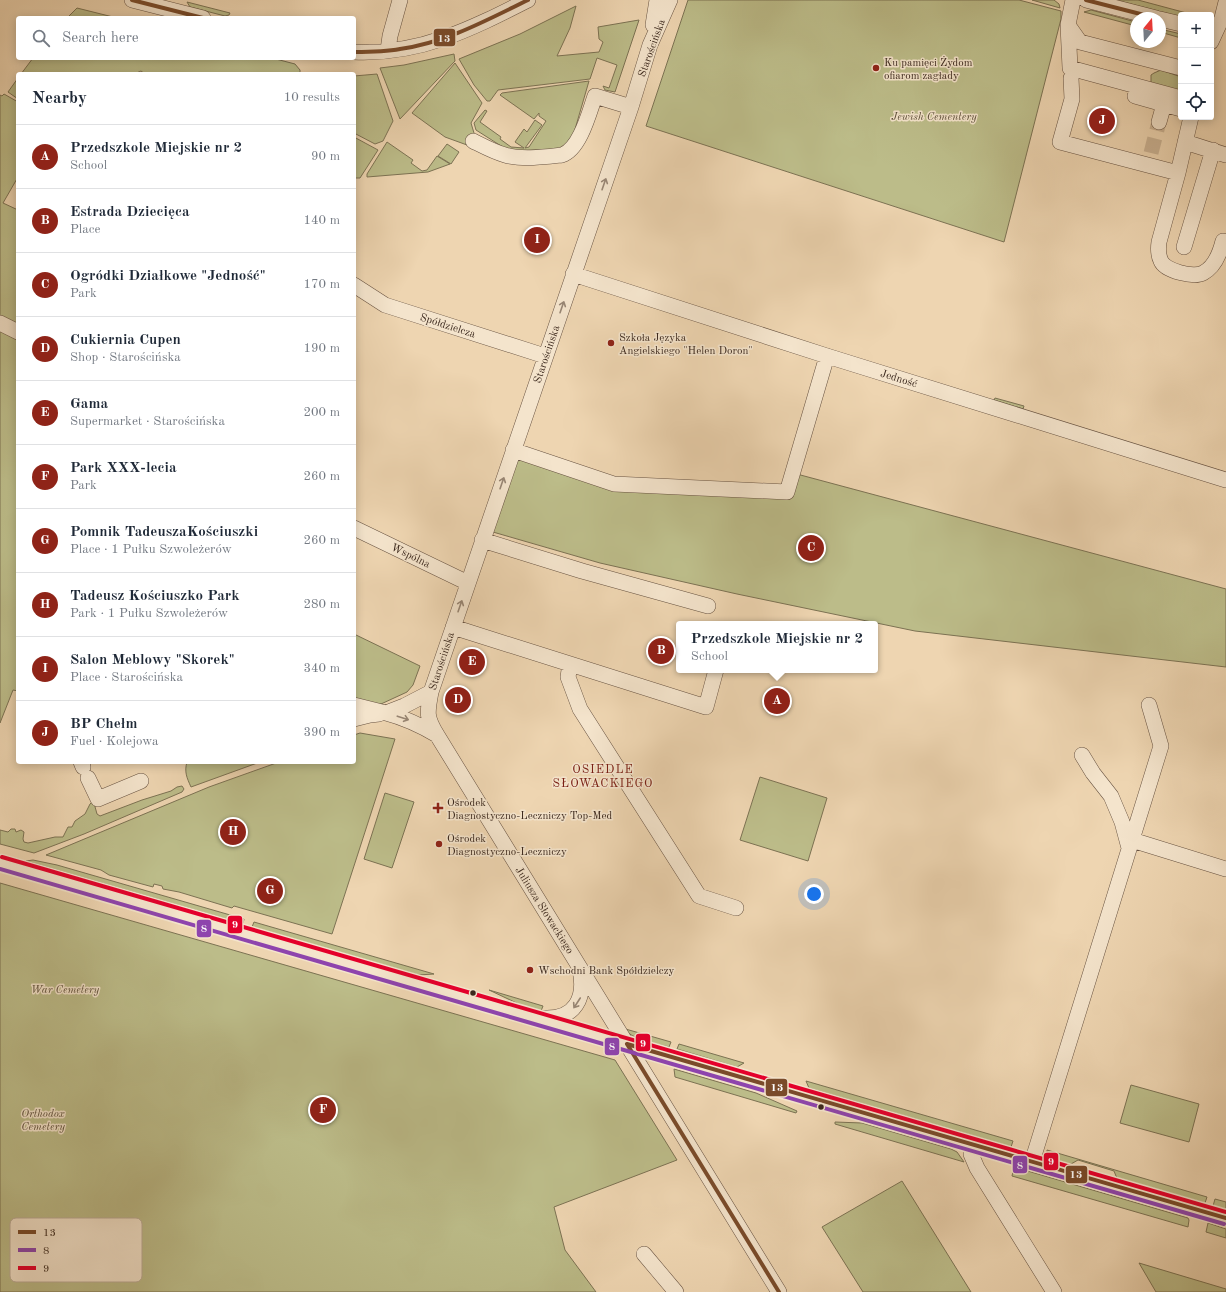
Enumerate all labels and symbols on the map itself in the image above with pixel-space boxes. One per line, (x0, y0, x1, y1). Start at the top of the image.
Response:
north arrow (1130, 12, 1166, 48)
street label: Starościńska (637, 18, 668, 79)
line badge: 13 (433, 28, 456, 47)
text: 13 (438, 34, 450, 45)
place label: Ku pamięci Żydom ofiarom zagłady (884, 56, 973, 82)
marker: Ku pamięci Żydom ofiarom zagłady (871, 63, 881, 73)
pin: J (1089, 106, 1115, 136)
park label: Jewish Cementery (891, 112, 977, 123)
one-way arrow (601, 178, 608, 191)
pin: I (524, 225, 550, 255)
one-way arrow (558, 302, 566, 314)
street label: Spółdzielcza (418, 312, 477, 341)
street label: Starościńska (532, 324, 563, 385)
place label: Szkoła Języka Angielskiego "Helen Doron" (619, 333, 753, 357)
marker: Szkoła Języka Angielskiego "Helen Doron" (606, 338, 616, 348)
street label: Jedność (879, 369, 918, 390)
one-way arrow (498, 478, 506, 490)
pin: C (798, 533, 824, 563)
street label: Wspólna (389, 542, 432, 571)
one-way arrow (456, 601, 464, 613)
street label: Starościńska (428, 630, 457, 692)
pin: B (648, 636, 674, 666)
pin: E (459, 647, 485, 677)
pin: D (445, 685, 471, 715)
pin: A (764, 686, 790, 716)
one-way arrow (397, 715, 409, 723)
district label: OSIEDLE SŁOWACKIEGO (552, 764, 654, 790)
place label: Ośrodek Diagnostyczno-Leczniczy Top-Med (447, 798, 612, 822)
marker: Ośrodek Diagnostyczno-Leczniczy Top-Med (432, 802, 444, 814)
pin: H (220, 817, 246, 847)
place label: Ośrodek Diagnostyczno-Leczniczy (447, 834, 567, 858)
marker: Ośrodek Diagnostyczno-Leczniczy (434, 839, 444, 849)
street label: Juliusza Słowackiego (512, 865, 575, 956)
pin: G (257, 876, 283, 906)
your location (804, 884, 824, 904)
line badge: 9 (227, 915, 243, 934)
line badge: 8 (196, 919, 212, 938)
text: 9 (232, 920, 238, 931)
text: 8 (201, 924, 207, 935)
marker: Wschodni Bank Spółdzielczy (525, 965, 535, 975)
place label: Wschodni Bank Spółdzielczy (538, 966, 674, 977)
park label: War Cemetery (31, 985, 100, 996)
unlabelled marker (468, 988, 478, 998)
one-way arrow (572, 997, 580, 1009)
line badge: 9 (635, 1033, 651, 1052)
line badge: 8 (604, 1037, 620, 1056)
text: 9 (640, 1039, 646, 1050)
text: 8 (609, 1042, 615, 1053)
line badge: 13 (765, 1078, 788, 1097)
text: 13 (771, 1083, 783, 1094)
pin: F (310, 1095, 336, 1125)
unlabelled marker (816, 1102, 826, 1112)
park label: Orthodox Cemetery (21, 1109, 65, 1133)
line badge: 9 (1043, 1152, 1059, 1171)
line badge: 8 (1012, 1155, 1028, 1174)
text: 9 (1048, 1157, 1054, 1168)
text: 8 (1017, 1161, 1023, 1172)
line badge: 13 (1065, 1165, 1088, 1184)
text: 13 (1070, 1170, 1082, 1181)
legend (10, 1218, 142, 1282)
text: 13 (43, 1228, 56, 1239)
text: 8 (43, 1246, 49, 1257)
text: 9 (43, 1264, 49, 1275)

